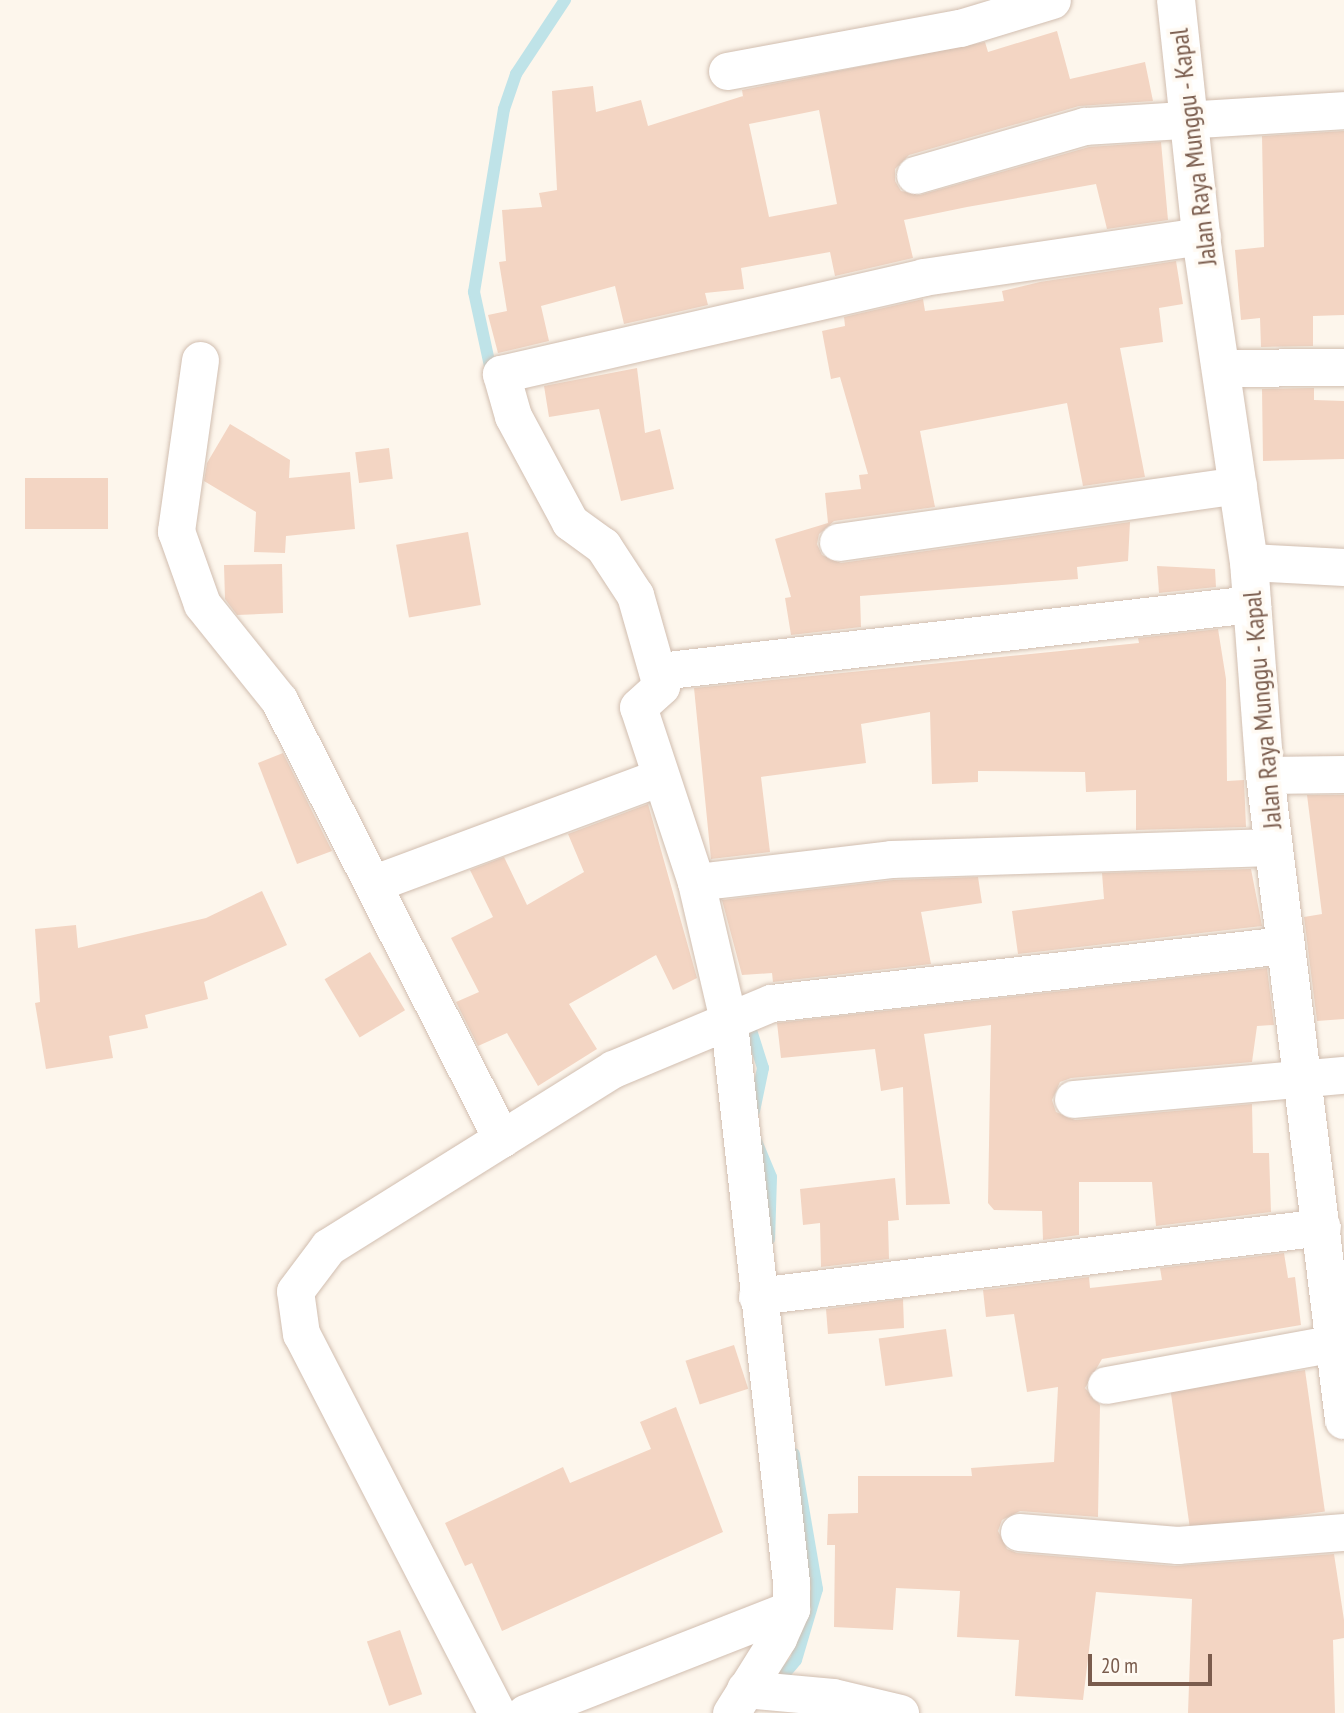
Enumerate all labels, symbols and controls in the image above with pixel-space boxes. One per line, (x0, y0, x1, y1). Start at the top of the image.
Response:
street label: Jalan Raya Munggu - Kapal (1163, 26, 1223, 268)
street label: Jalan Raya Munggu - Kapal (1236, 589, 1288, 831)
scale bar (1092, 1640, 1216, 1684)
text: 20 m (1101, 1652, 1138, 1679)

